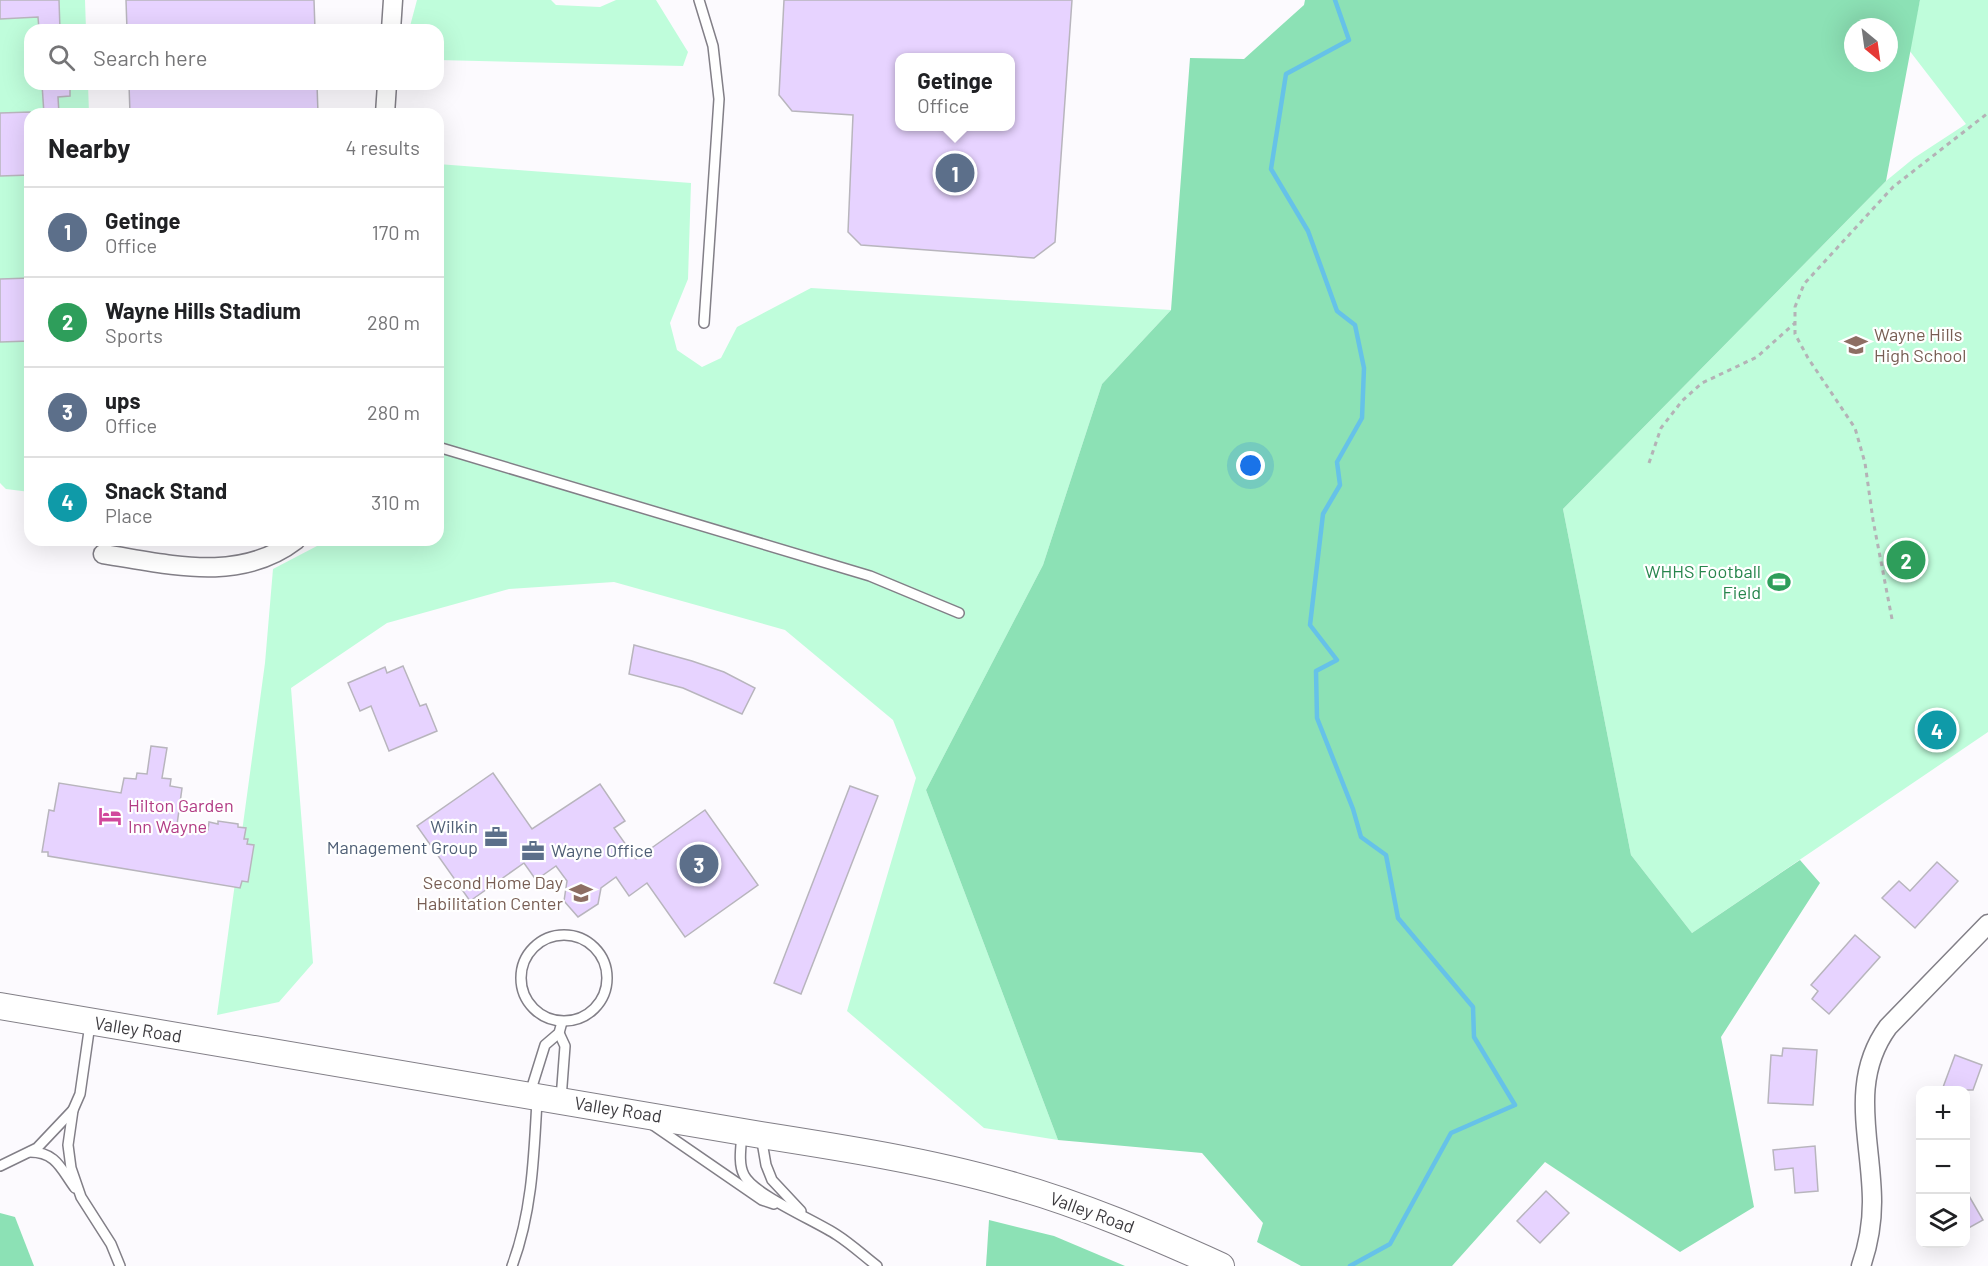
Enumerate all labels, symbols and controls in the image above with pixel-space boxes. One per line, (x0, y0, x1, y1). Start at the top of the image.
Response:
north arrow (1844, 18, 1898, 72)
search box (24, 24, 444, 90)
icon: search (45, 41, 78, 74)
text: Search here (93, 44, 207, 70)
popup (895, 53, 1015, 131)
text: Getinge (917, 67, 993, 93)
text: Office (917, 93, 970, 117)
text: Nearby (48, 132, 130, 163)
text: 4 results (345, 135, 420, 159)
pin: 1 (936, 150, 974, 195)
text: Getinge (105, 207, 180, 233)
text: 1 (64, 220, 71, 244)
text: 170 m (372, 220, 420, 244)
text: Office (105, 233, 157, 257)
text: Wayne Hills Stadium (105, 297, 301, 323)
text: 2 (62, 310, 73, 334)
text: 280 m (367, 310, 420, 334)
text: Sports (105, 323, 163, 347)
place label: Wayne Hills High School (1874, 323, 1967, 366)
school or university icon: Wayne Hills High School (1843, 332, 1869, 358)
text: ups (105, 387, 141, 413)
text: 3 (62, 400, 73, 424)
text: 280 m (367, 400, 420, 424)
text: Office (105, 413, 157, 437)
your location (1236, 451, 1265, 480)
text: Snack Stand (105, 477, 227, 503)
text: 4 (61, 490, 74, 514)
text: 310 m (371, 490, 420, 514)
text: Place (105, 503, 153, 527)
pin: 2 (1886, 538, 1926, 582)
place label: WHHS Football Field (1645, 560, 1761, 603)
sports icon: WHHS Football Field (1766, 569, 1792, 595)
pin: 4 (1918, 708, 1956, 752)
place label: Hilton Garden Inn Wayne (128, 794, 234, 837)
hotel icon: Hilton Garden Inn Wayne (97, 803, 123, 829)
place label: Wilkin Management Group (327, 815, 478, 858)
office icon: Wilkin Management Group (483, 824, 509, 850)
office icon: Wayne Office (520, 838, 546, 864)
place label: Wayne Office (551, 839, 653, 861)
pin: 3 (680, 842, 718, 886)
place label: Second Home Day Habilitation Center (416, 871, 563, 914)
school or university icon: Second Home Day Habilitation Center (568, 880, 594, 906)
street label: Valley Road (93, 1011, 183, 1047)
map controls (1916, 1086, 1970, 1248)
button: + (1916, 1086, 1970, 1140)
street label: Valley Road (573, 1091, 663, 1127)
button: − (1916, 1140, 1970, 1194)
street label: Valley Road (1047, 1187, 1138, 1237)
button: layers (1916, 1194, 1970, 1248)

